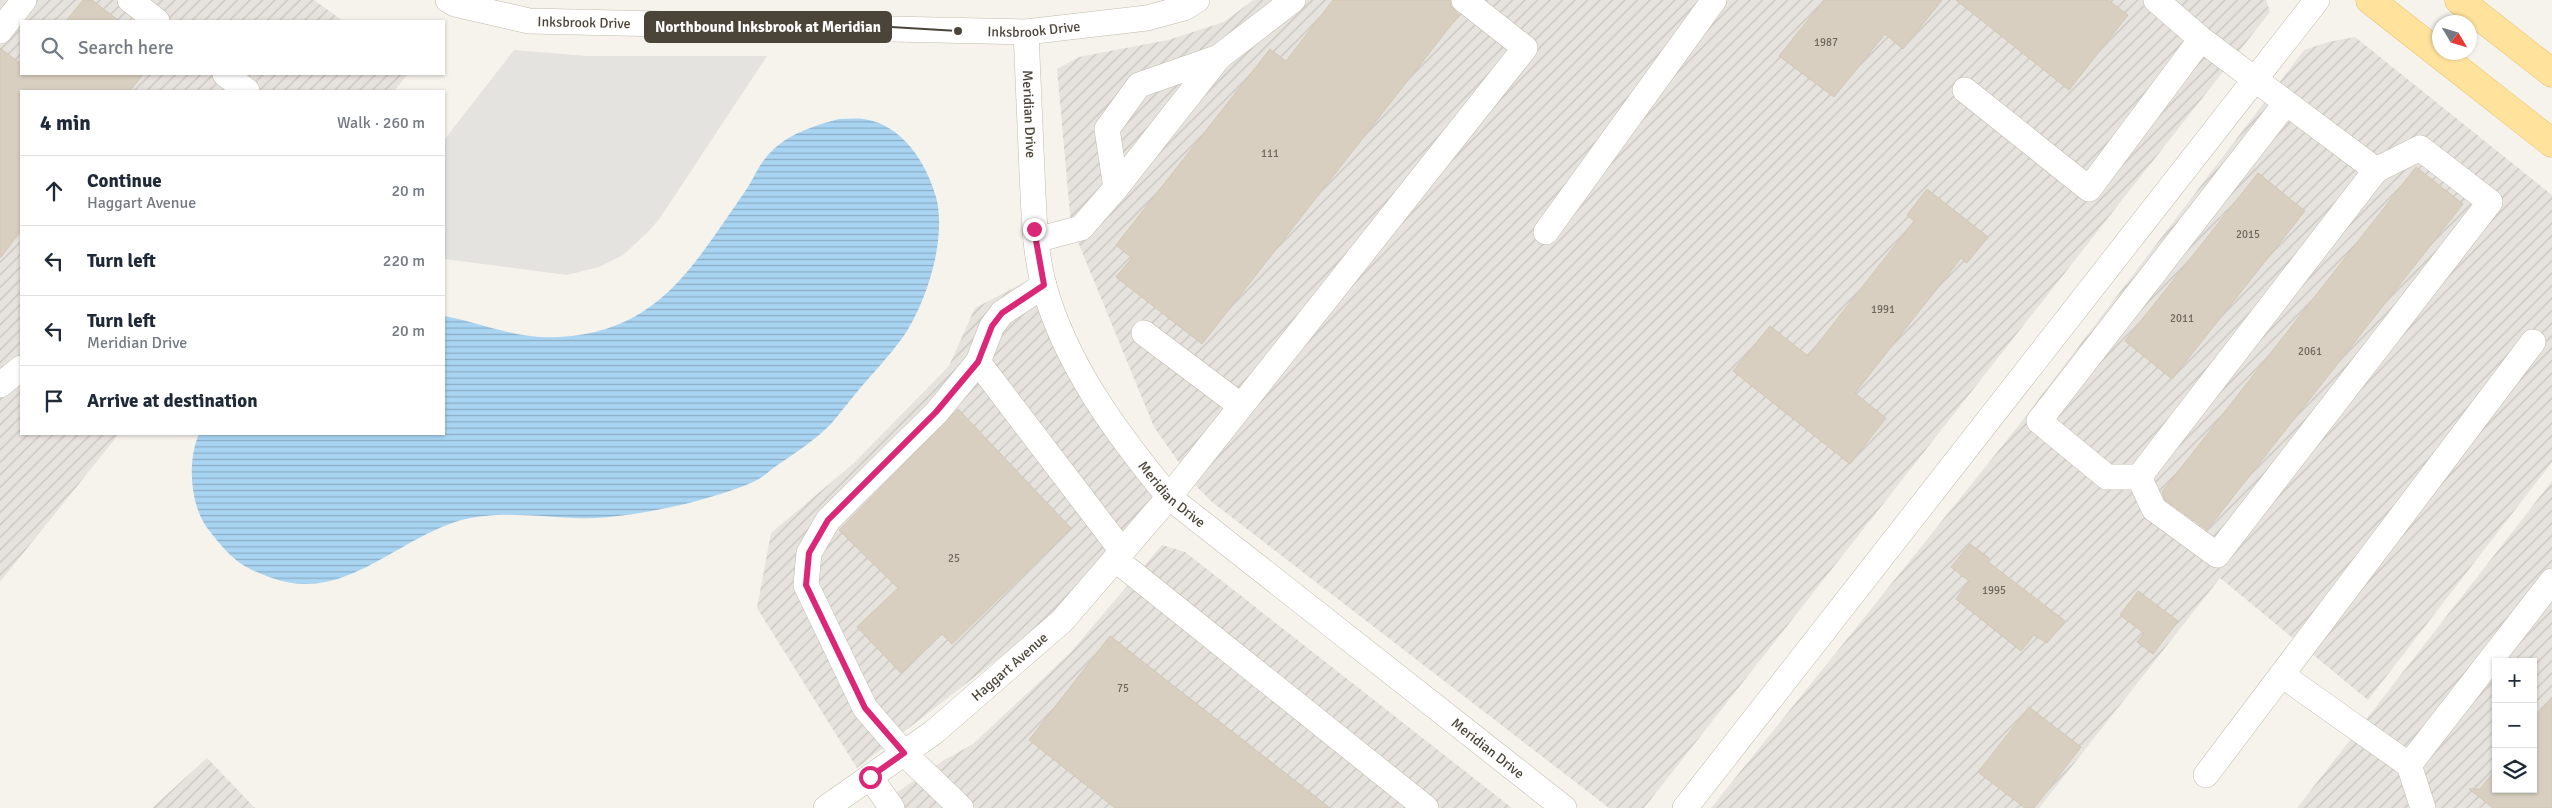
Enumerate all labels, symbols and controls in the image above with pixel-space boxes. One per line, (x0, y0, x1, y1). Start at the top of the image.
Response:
callout: Northbound Inksbrook at Meridian (645, 12, 891, 42)
street label: Inksbrook Drive (537, 13, 631, 32)
north arrow (2432, 15, 2477, 60)
text: Northbound Inksbrook at Meridian (655, 18, 881, 36)
street label: Inksbrook Drive (987, 18, 1081, 41)
search box (20, 20, 445, 75)
icon: search (38, 34, 66, 62)
text: Search here (78, 36, 174, 60)
house number: 1987 (1814, 36, 1838, 49)
street label: Meridian Drive (1019, 70, 1039, 158)
text: 4 min (40, 110, 91, 136)
text: Walk · 260 m (337, 113, 425, 133)
house number: 111 (1261, 147, 1279, 160)
text: Continue (87, 169, 162, 193)
icon: ahead (40, 177, 68, 205)
text: 20 m (391, 181, 425, 201)
text: Haggart Avenue (87, 193, 196, 213)
route end (1023, 218, 1046, 241)
house number: 2015 (2236, 228, 2260, 241)
icon: left (40, 247, 68, 275)
text: Turn left (87, 249, 156, 273)
text: 220 m (383, 251, 425, 271)
house number: 1991 (1871, 303, 1895, 316)
text: Turn left (87, 309, 156, 333)
house number: 2011 (2170, 312, 2194, 325)
icon: left (40, 317, 68, 345)
text: 20 m (391, 321, 425, 341)
text: Meridian Drive (87, 333, 187, 353)
house number: 2061 (2298, 345, 2322, 358)
icon: arrive (40, 387, 68, 415)
text: Arrive at destination (87, 389, 258, 413)
street label: Meridian Drive (1134, 458, 1208, 531)
house number: 25 (948, 552, 960, 565)
house number: 1995 (1982, 584, 2006, 597)
street label: Haggart Avenue (968, 629, 1052, 705)
map controls (2492, 658, 2537, 793)
button: + (2492, 658, 2537, 703)
house number: 75 (1117, 682, 1129, 695)
button: − (2492, 703, 2537, 748)
street label: Meridian Drive (1448, 715, 1527, 782)
button: layers (2492, 748, 2537, 793)
route start (859, 766, 882, 789)

